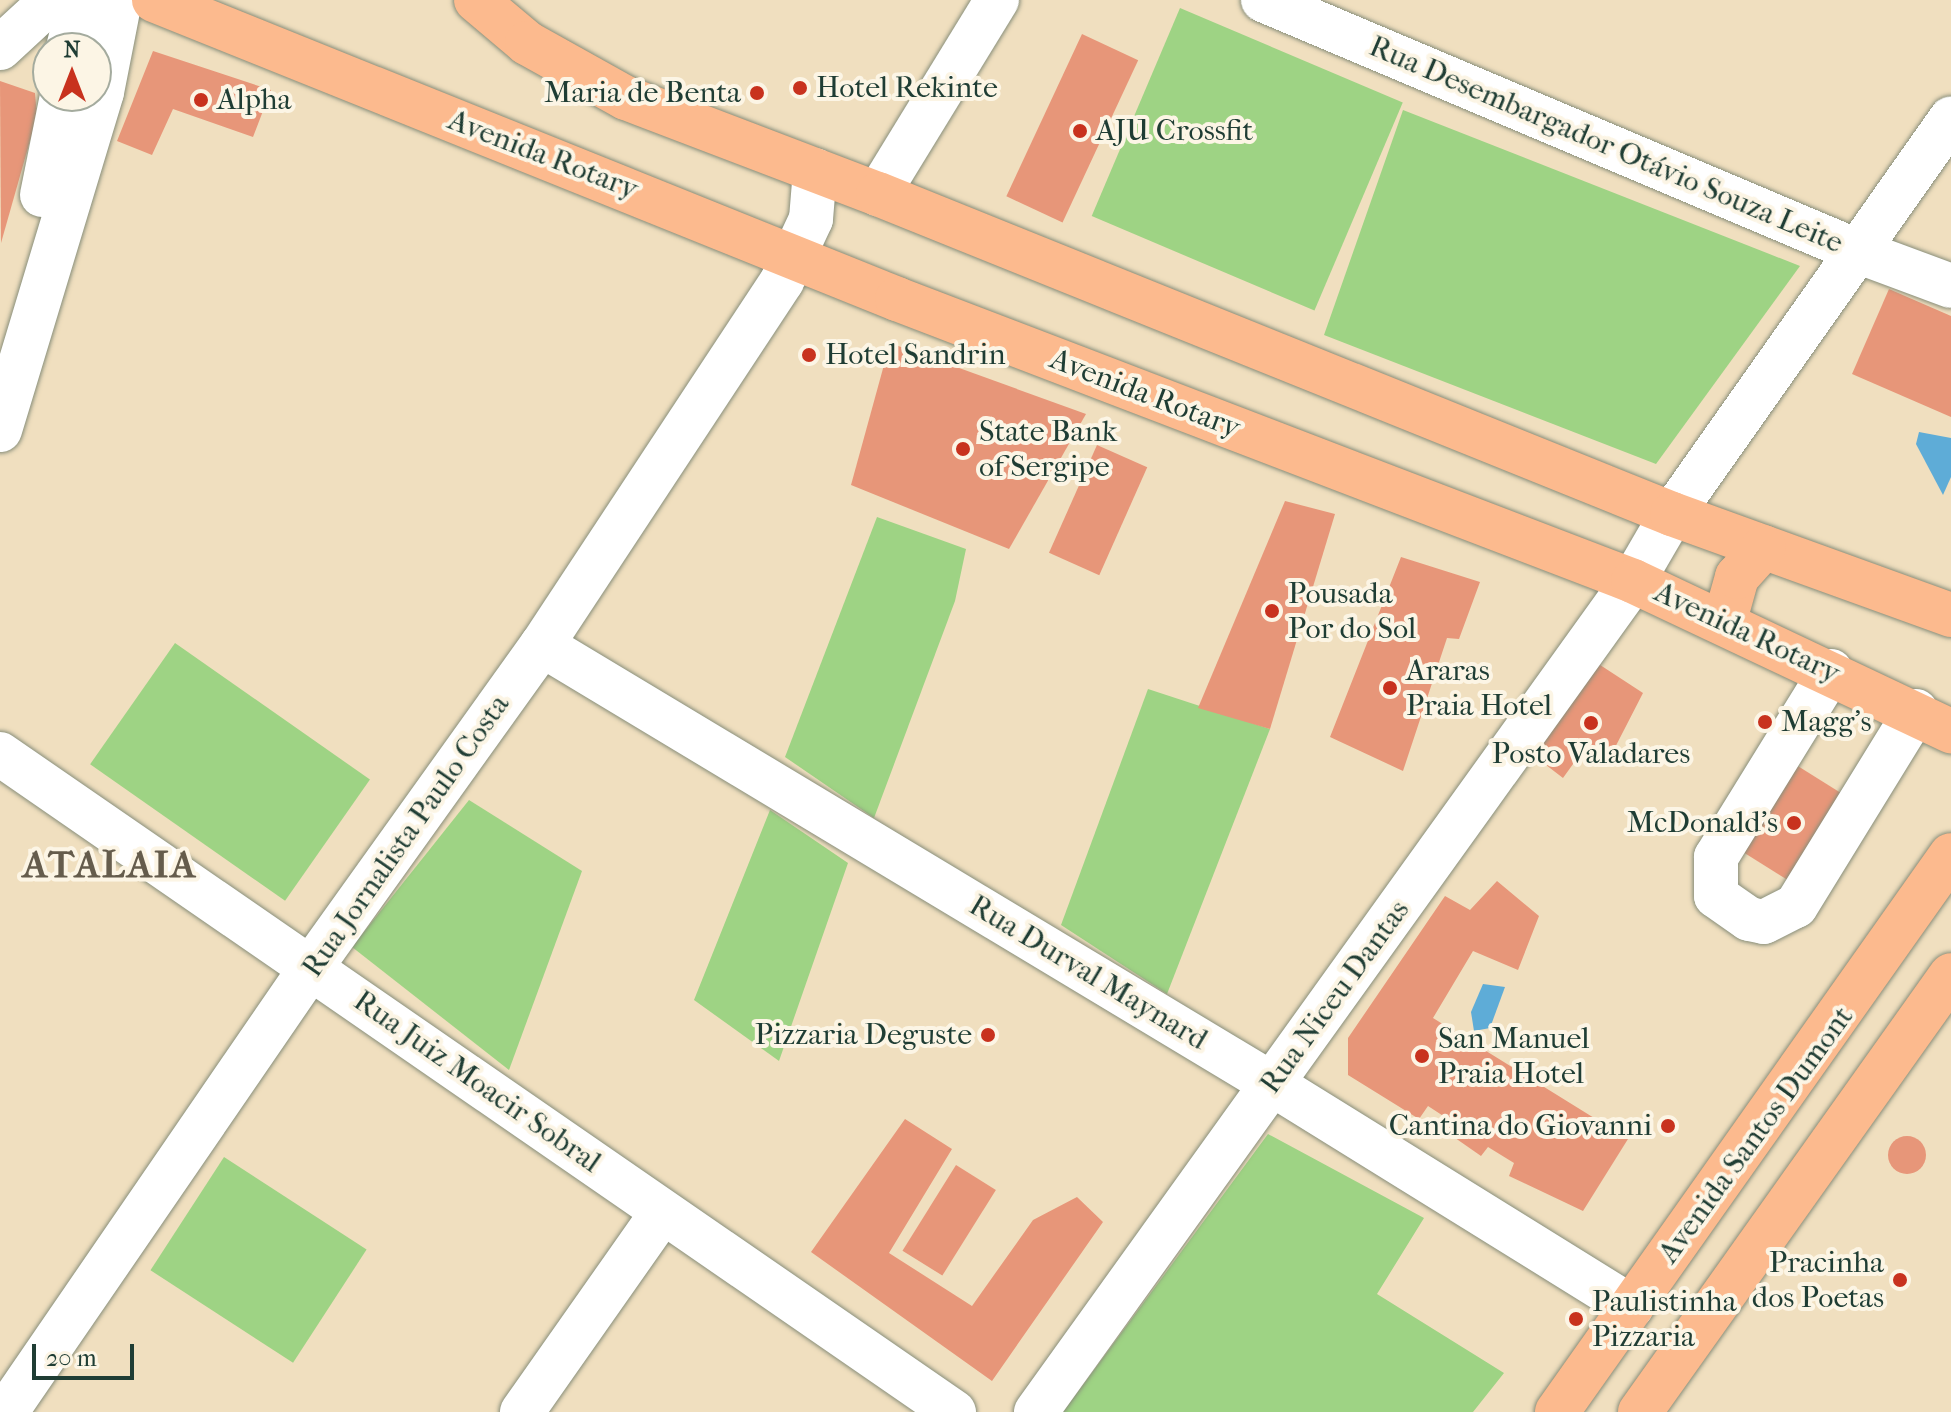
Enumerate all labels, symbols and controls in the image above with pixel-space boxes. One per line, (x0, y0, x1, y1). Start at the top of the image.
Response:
street label: Rua Desembargador Otávio Souza Leite (1364, 29, 1848, 261)
north arrow (32, 32, 112, 112)
text: N (64, 37, 80, 63)
place label: Hotel Rekinte (816, 70, 998, 106)
place label: Maria de Benta (544, 75, 741, 111)
marker: Hotel Rekinte (791, 79, 809, 97)
place label: Alpha (217, 82, 291, 118)
marker: Maria de Benta (748, 84, 766, 102)
marker: Alpha (192, 91, 210, 109)
street label: Avenida Rotary (443, 102, 643, 208)
place label: AJU Crossfit (1096, 113, 1253, 149)
marker: AJU Crossfit (1071, 122, 1089, 140)
place label: Hotel Sandrin (825, 337, 1006, 373)
street label: Avenida Rotary (1045, 341, 1245, 447)
marker: Hotel Sandrin (800, 346, 818, 364)
place label: State Bank of Sergipe (979, 414, 1117, 484)
marker: State Bank of Sergipe (954, 440, 972, 458)
street label: Avenida Rotary (1649, 574, 1845, 692)
place label: Pousada Por do Sol (1288, 576, 1416, 646)
marker: Pousada Por do Sol (1263, 602, 1281, 620)
place label: Araras Praia Hotel (1406, 653, 1552, 724)
marker: Araras Praia Hotel (1381, 679, 1399, 697)
street label: Rua Jornalista Paulo Costa (295, 688, 517, 984)
place label: Magg's (1781, 704, 1872, 740)
marker: Magg's (1756, 713, 1774, 731)
marker: Posto Valadares (1582, 714, 1600, 732)
place label: Posto Valadares (1492, 736, 1690, 772)
place label: McDonald's (1627, 805, 1778, 841)
marker: McDonald's (1785, 814, 1803, 832)
district label: ATALAIA (23, 842, 197, 888)
street label: Rua Durval Maynard (962, 888, 1214, 1058)
street label: Rua Niceu Dantas (1253, 893, 1417, 1101)
street label: Rua Juiz Moacir Sobral (347, 983, 607, 1181)
street label: Avenida Santos Dumont (1651, 1000, 1861, 1270)
place label: Pizzaria Deguste (755, 1017, 972, 1053)
place label: San Manuel Praia Hotel (1438, 1021, 1589, 1092)
marker: Pizzaria Deguste (979, 1026, 997, 1044)
marker: San Manuel Praia Hotel (1413, 1047, 1431, 1065)
place label: Cantina do Giovanni (1389, 1108, 1652, 1144)
marker: Cantina do Giovanni (1659, 1117, 1677, 1135)
place label: Pracinha dos Poetas (1752, 1245, 1884, 1316)
marker: Pracinha dos Poetas (1891, 1271, 1909, 1289)
place label: Paulistinha Pizzaria (1592, 1284, 1737, 1354)
marker: Paulistinha Pizzaria (1567, 1310, 1585, 1328)
scale bar (36, 1328, 138, 1378)
text: 20 m (46, 1344, 97, 1372)

